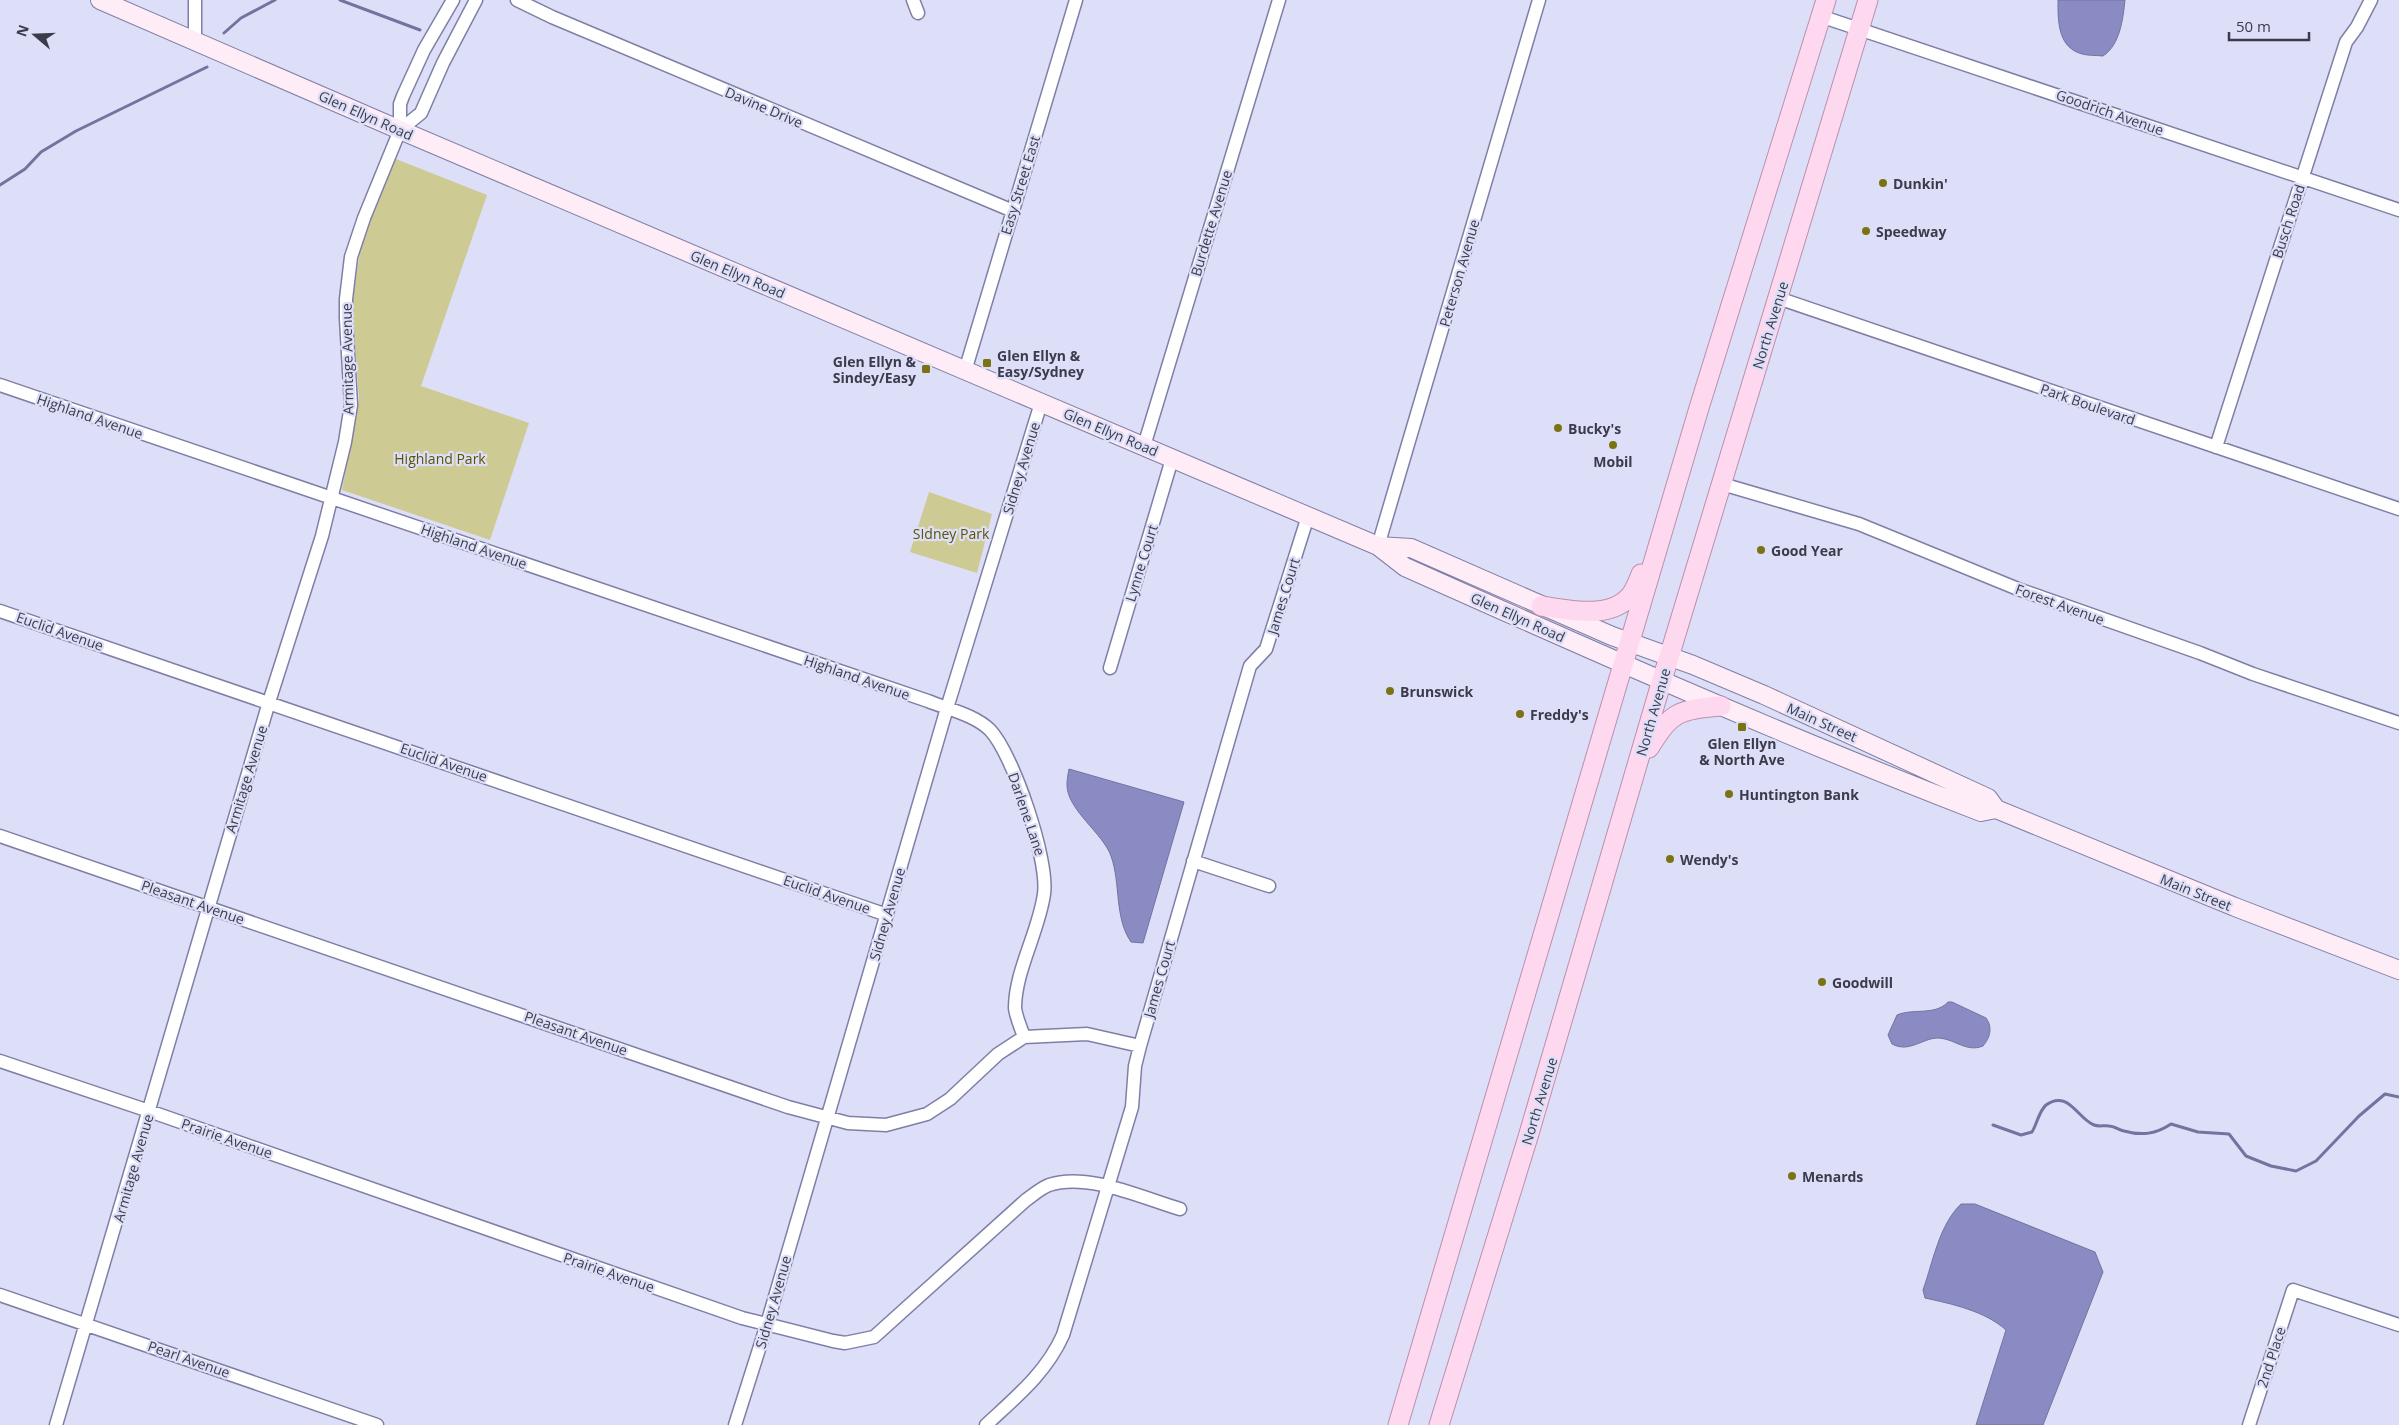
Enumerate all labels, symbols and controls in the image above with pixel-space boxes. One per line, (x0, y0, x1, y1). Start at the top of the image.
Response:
north arrow (10, 10, 60, 60)
scale bar (2229, 10, 2309, 42)
text: 50 m (2236, 16, 2271, 36)
text: N (11, 22, 33, 39)
street label: Davine Drive (722, 82, 806, 132)
street label: Goodrich Avenue (2054, 85, 2166, 139)
street label: Glen Ellyn Road (316, 86, 416, 144)
street label: Easy Street East (996, 133, 1044, 237)
street label: Burdette Avenue (1186, 167, 1236, 278)
place label: Dunkin' (1893, 174, 1948, 193)
marker: Dunkin' (1877, 177, 1889, 189)
street label: Busch Road (2267, 182, 2309, 260)
street label: Peterson Avenue (1435, 217, 1483, 329)
place label: Speedway (1876, 222, 1946, 241)
marker: Speedway (1860, 225, 1872, 237)
street label: Glen Ellyn Road (688, 245, 788, 303)
street label: North Avenue (1748, 279, 1792, 371)
street label: Armitage Avenue (337, 303, 357, 415)
place label: Glen Ellyn & Easy/Sydney (997, 346, 1084, 381)
place label: Glen Ellyn & Sindey/Easy (833, 352, 916, 387)
marker: Glen Ellyn & Easy/Sydney (981, 357, 993, 369)
marker: Glen Ellyn & Sindey/Easy (920, 363, 932, 375)
street label: Park Boulevard (2038, 379, 2138, 429)
street label: Highland Avenue (34, 389, 146, 443)
street label: Glen Ellyn Road (1061, 403, 1161, 461)
street label: Sidney Avenue (998, 419, 1044, 517)
place label: Bucky's (1568, 419, 1621, 438)
marker: Bucky's (1552, 422, 1564, 434)
marker: Mobil (1607, 439, 1619, 451)
park label: Highland Park (394, 449, 486, 468)
place label: Mobil (1593, 452, 1633, 471)
street label: Highland Avenue (418, 519, 530, 573)
street label: Lynne Court (1120, 522, 1162, 604)
park label: SIdney Park (913, 524, 990, 543)
place label: Good Year (1771, 541, 1843, 560)
marker: Good Year (1755, 544, 1767, 556)
street label: James Court (1262, 555, 1304, 639)
street label: Forest Avenue (2013, 579, 2107, 629)
street label: Glen Ellyn Road (1468, 588, 1568, 646)
street label: Euclid Avenue (14, 607, 106, 655)
street label: Highland Avenue (801, 650, 913, 704)
street label: North Avenue (1631, 666, 1675, 758)
place label: Brunswick (1400, 682, 1474, 701)
marker: Brunswick (1384, 685, 1396, 697)
street label: Main Street (1784, 698, 1860, 746)
place label: Freddy's (1530, 705, 1589, 724)
marker: Freddy's (1514, 708, 1526, 720)
marker: Glen Ellyn & North Ave (1736, 721, 1748, 733)
street label: Armitage Avenue (221, 723, 271, 835)
place label: Glen Ellyn & North Ave (1699, 734, 1785, 769)
street label: Euclid Avenue (398, 738, 490, 786)
street label: Darlene Lane (1004, 770, 1050, 858)
place label: Huntington Bank (1739, 785, 1859, 804)
marker: Huntington Bank (1723, 788, 1735, 800)
place label: Wendy's (1680, 850, 1739, 869)
marker: Wendy's (1664, 853, 1676, 865)
street label: Sidney Avenue (865, 865, 909, 963)
street label: Main Street (2158, 869, 2234, 915)
street label: Euclid Avenue (781, 870, 873, 918)
street label: Pleasant Avenue (139, 875, 247, 929)
street label: James Court (1138, 938, 1179, 1022)
place label: Goodwill (1832, 973, 1893, 992)
marker: Goodwill (1816, 976, 1828, 988)
street label: Pleasant Avenue (522, 1006, 630, 1060)
street label: North Avenue (1517, 1055, 1561, 1147)
street label: Armitage Avenue (108, 1112, 158, 1224)
street label: Prairie Avenue (179, 1114, 275, 1162)
place label: Menards (1802, 1167, 1863, 1186)
marker: Menards (1786, 1170, 1798, 1182)
street label: Prairie Avenue (561, 1248, 657, 1296)
street label: Sidney Avenue (751, 1253, 795, 1351)
street label: 2nd Place (2252, 1324, 2290, 1390)
street label: Pearl Avenue (145, 1336, 233, 1382)

